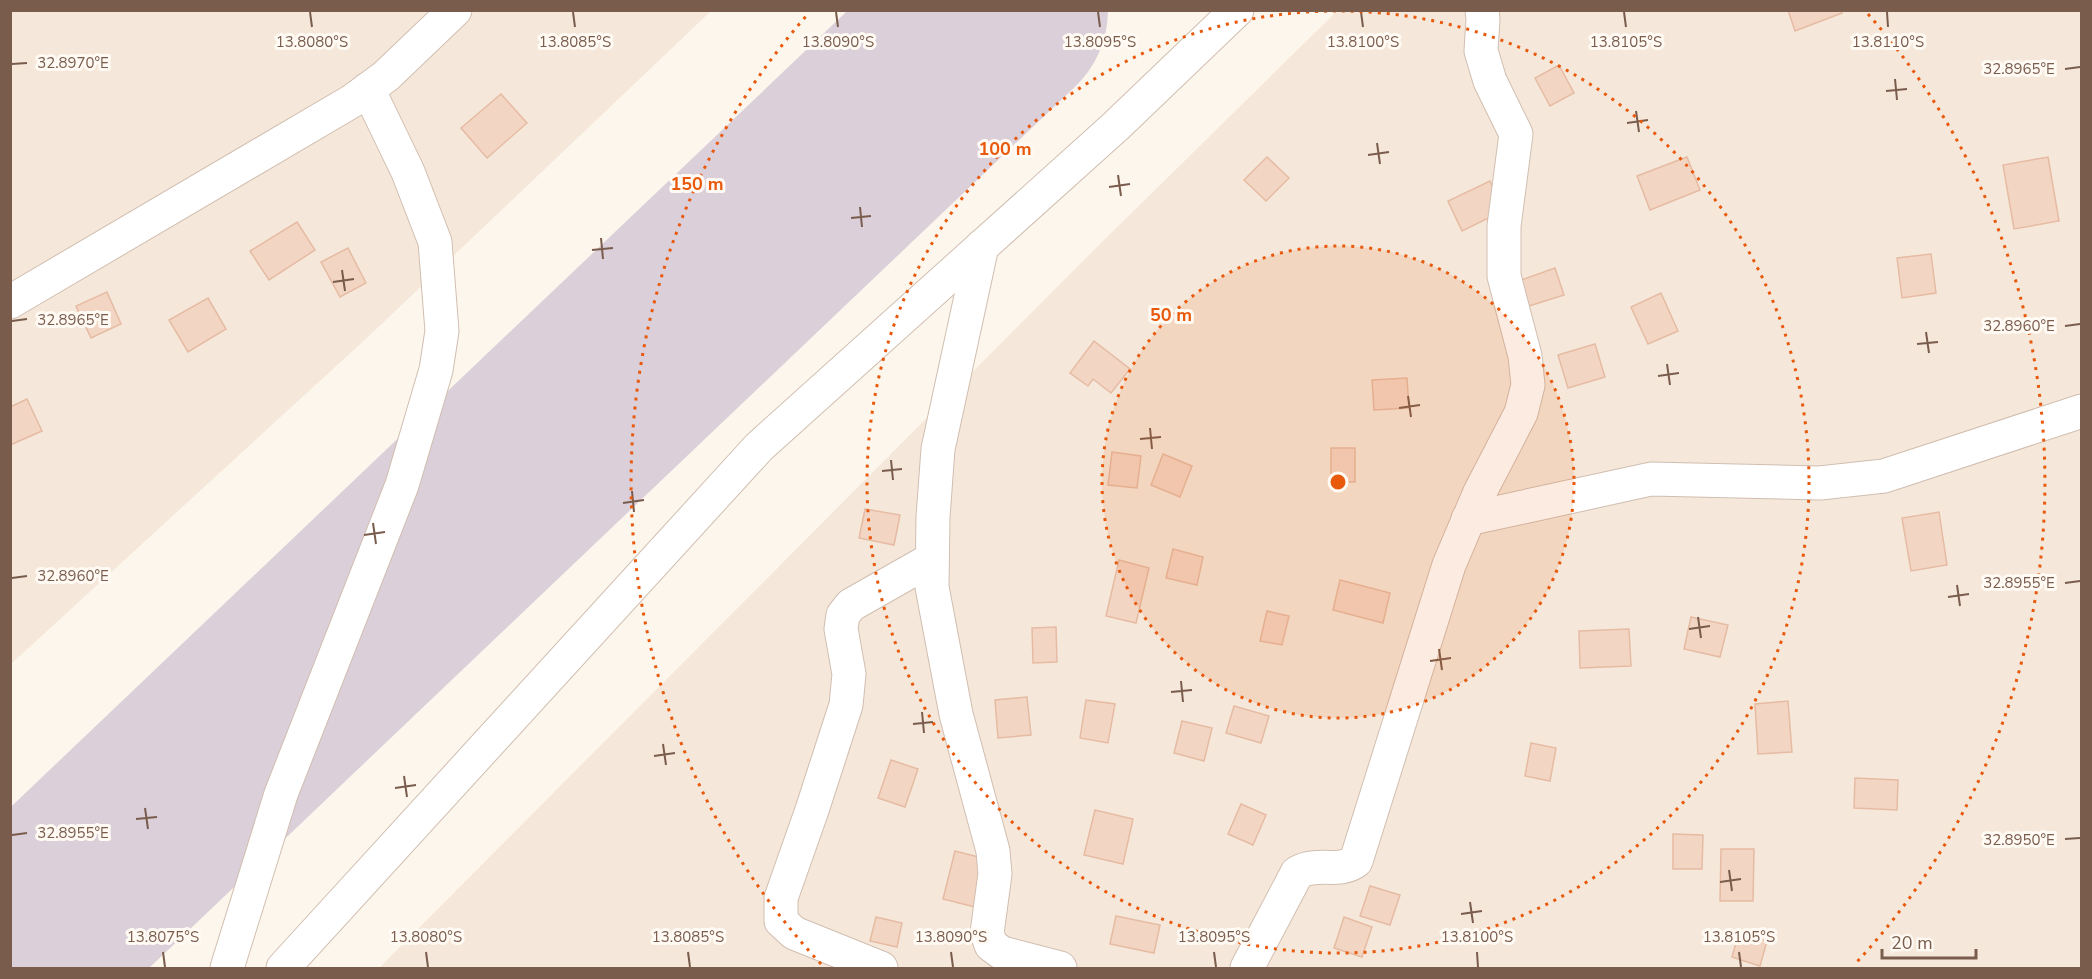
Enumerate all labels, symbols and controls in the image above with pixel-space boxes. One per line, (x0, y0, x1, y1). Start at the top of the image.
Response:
text: 13.8080°S (276, 32, 348, 52)
text: 13.8085°S (539, 32, 611, 52)
text: 13.8090°S (802, 32, 874, 52)
text: 13.8095°S (1064, 32, 1136, 52)
text: 13.8100°S (1327, 32, 1399, 52)
text: 13.8105°S (1590, 32, 1662, 52)
text: 13.8110°S (1852, 32, 1924, 52)
text: 32.8970°E (37, 53, 109, 73)
text: 32.8965°E (1983, 59, 2055, 79)
text: 100 m (978, 137, 1032, 161)
text: 150 m (670, 172, 724, 196)
text: 50 m (1150, 303, 1192, 327)
text: 32.8965°E (37, 310, 109, 330)
text: 32.8960°E (1983, 316, 2055, 336)
centre of rings (1328, 472, 1348, 492)
text: 32.8960°E (37, 566, 109, 586)
text: 32.8955°E (1983, 573, 2055, 593)
text: 32.8955°E (37, 823, 109, 843)
text: 32.8950°E (1983, 830, 2055, 850)
scale bar (1882, 922, 1976, 960)
text: 13.8075°S (127, 927, 199, 947)
text: 13.8080°S (390, 927, 462, 947)
text: 13.8085°S (652, 927, 724, 947)
text: 13.8090°S (915, 927, 987, 947)
text: 13.8095°S (1178, 927, 1250, 947)
text: 13.8100°S (1441, 927, 1513, 947)
text: 13.8105°S (1703, 927, 1775, 947)
text: 20 m (1891, 931, 1933, 955)

